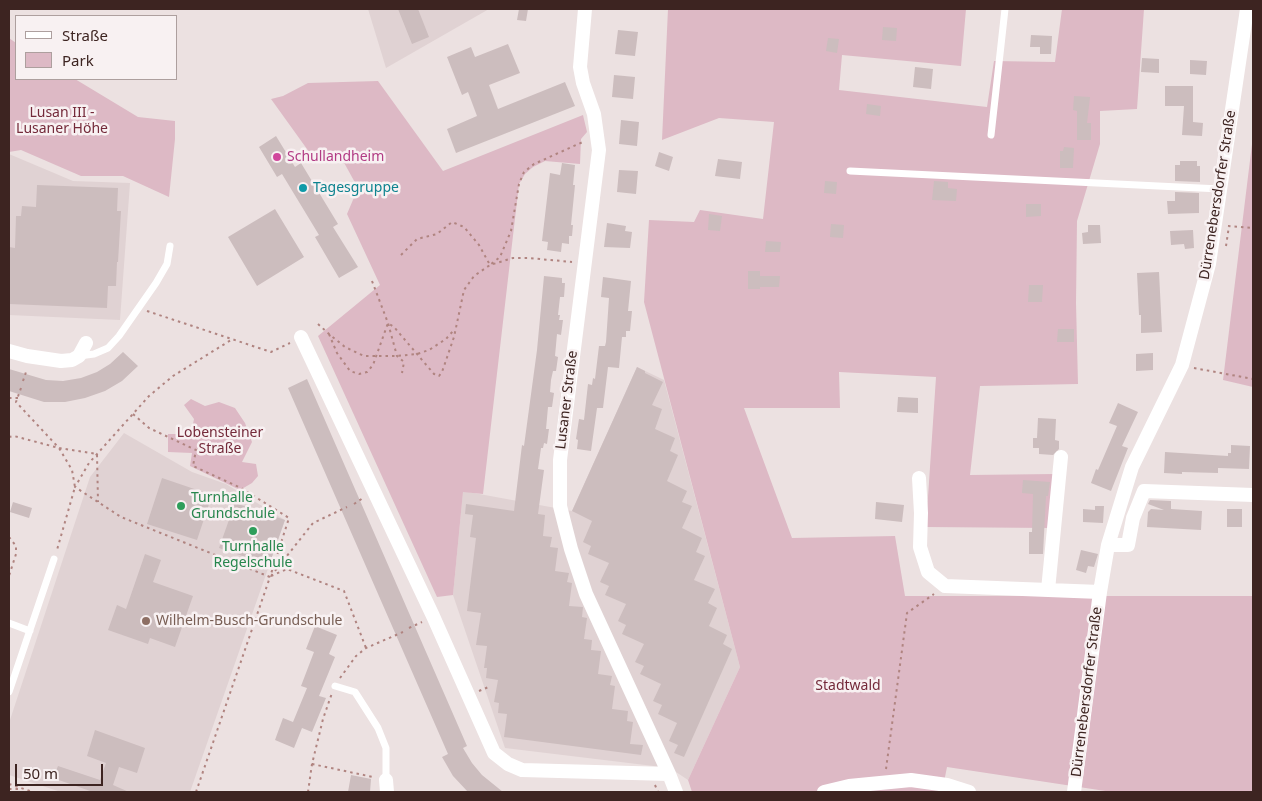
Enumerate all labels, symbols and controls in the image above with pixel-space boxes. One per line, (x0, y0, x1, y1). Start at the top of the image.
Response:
legend (15, 15, 178, 80)
text: Straße (62, 25, 108, 45)
text: Park (62, 50, 94, 70)
park label: Lusan III - Lusaner Höhe (16, 105, 108, 138)
street label: Dürrenebersdorfer Straße (1196, 109, 1240, 281)
place label: Schullandheim (287, 149, 384, 165)
marker: Schullandheim (271, 151, 283, 163)
place label: Tagesgruppe (313, 180, 399, 196)
marker: Tagesgruppe (297, 182, 309, 194)
street label: Lusaner Straße (553, 350, 581, 450)
park label: Lobensteiner Straße (177, 425, 263, 458)
place label: Turnhalle Grundschule (191, 490, 275, 522)
marker: Turnhalle Grundschule (175, 500, 187, 512)
marker: Turnhalle Regelschule (247, 525, 259, 537)
place label: Turnhalle Regelschule (214, 539, 292, 572)
street label: Dürrenebersdorfer Straße (1068, 606, 1106, 778)
place label: Wilhelm-Busch-Grundschule (156, 613, 342, 629)
marker: Wilhelm-Busch-Grundschule (140, 615, 152, 627)
park label: Stadtwald (815, 678, 881, 694)
scale bar (18, 754, 105, 786)
text: 50 m (23, 763, 58, 783)

